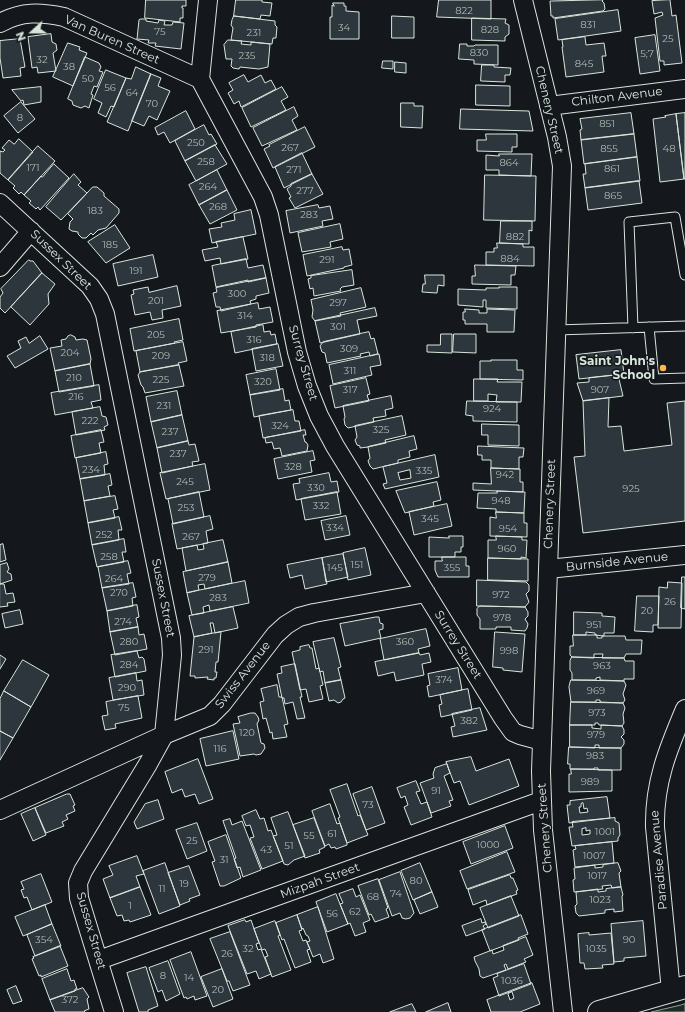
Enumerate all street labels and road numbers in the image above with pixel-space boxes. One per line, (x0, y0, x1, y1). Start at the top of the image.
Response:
street label: Van Buren Street (62, 13, 162, 67)
street label: Chenery Street (532, 65, 566, 155)
street label: Chilton Avenue (571, 84, 663, 110)
street label: Sussex Street (27, 227, 95, 293)
street label: Surrey Street (285, 324, 321, 402)
street label: Chenery Street (541, 459, 559, 549)
street label: Burnside Avenue (565, 549, 669, 575)
street label: Sussex Street (148, 557, 178, 639)
street label: Surrey Street (431, 608, 485, 682)
street label: Swiss Avenue (212, 639, 274, 711)
street label: Chenery Street (535, 783, 555, 873)
street label: Paradise Avenue (647, 810, 671, 910)
street label: Mizpah Street (278, 860, 362, 902)
street label: Sussex Street (73, 891, 109, 971)

